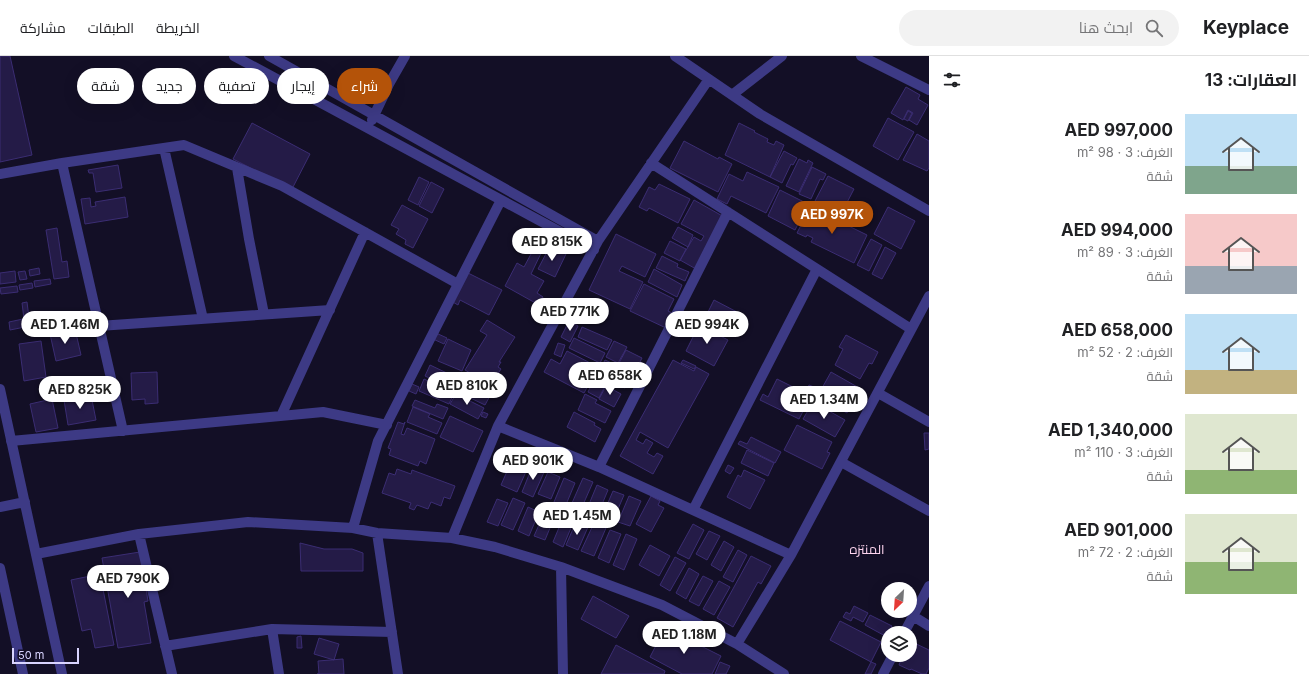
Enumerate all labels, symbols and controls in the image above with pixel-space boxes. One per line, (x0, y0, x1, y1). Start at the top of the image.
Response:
search box (899, 10, 1179, 46)
text: Keyplace (1203, 16, 1289, 39)
icon: search (1143, 17, 1165, 39)
text: ابحث هنا (1079, 18, 1133, 37)
text: مشاركة (20, 19, 66, 36)
text: الطبقات (88, 19, 134, 36)
text: الخريطة (156, 19, 200, 36)
chip: شقة (77, 68, 134, 104)
chip: جديد (142, 68, 196, 104)
chip: تصفية (204, 68, 269, 104)
chip: إيجار (277, 68, 329, 104)
chip: شراء (337, 68, 392, 104)
icon: filters (941, 69, 963, 91)
text: العقارات: 13 (1205, 70, 1297, 90)
text: AED 997,000 (1065, 120, 1173, 140)
icon: home (1217, 130, 1265, 178)
text: الغرف: 3 · 98 m² (1077, 144, 1173, 160)
text: شقة (1146, 168, 1173, 184)
pin: AED 997K (791, 201, 873, 235)
text: AED 997K (800, 206, 864, 222)
text: AED 994,000 (1061, 220, 1173, 240)
pin: AED 815K (511, 228, 593, 262)
icon: home (1217, 230, 1265, 278)
text: AED 815K (521, 233, 583, 249)
text: الغرف: 3 · 89 m² (1077, 244, 1173, 260)
text: شقة (1146, 268, 1173, 284)
pin: AED 771K (529, 298, 611, 332)
text: AED 771K (540, 303, 600, 319)
pin: AED 1.46M (19, 311, 111, 345)
pin: AED 994K (666, 311, 748, 345)
text: AED 1.46M (30, 316, 100, 332)
text: AED 994K (674, 316, 740, 332)
text: AED 658,000 (1061, 320, 1173, 340)
icon: home (1217, 330, 1265, 378)
text: الغرف: 2 · 52 m² (1077, 344, 1173, 360)
pin: AED 658K (569, 362, 651, 396)
text: AED 658K (578, 367, 642, 383)
text: شقة (1146, 368, 1173, 384)
pin: AED 810K (426, 372, 508, 406)
pin: AED 825K (39, 376, 121, 410)
text: AED 810K (436, 377, 498, 393)
text: AED 825K (48, 381, 112, 397)
pin: AED 1.34M (778, 386, 870, 420)
text: AED 1.34M (789, 391, 859, 407)
text: AED 1,340,000 (1048, 420, 1173, 440)
icon: home (1217, 430, 1265, 478)
text: الغرف: 3 · 110 m² (1074, 444, 1173, 460)
pin: AED 901K (492, 447, 574, 481)
text: AED 901K (502, 452, 564, 468)
text: شقة (1146, 468, 1173, 484)
pin: AED 1.45M (531, 502, 623, 536)
text: AED 1.45M (542, 507, 612, 523)
text: AED 901,000 (1064, 520, 1173, 540)
icon: home (1217, 530, 1265, 578)
district label: المنتزه (850, 541, 884, 557)
text: الغرف: 2 · 72 m² (1078, 544, 1173, 560)
pin: AED 790K (87, 565, 169, 599)
text: شقة (1146, 568, 1173, 584)
text: AED 790K (96, 570, 160, 586)
north arrow (881, 582, 917, 618)
map controls (881, 582, 917, 662)
pin: AED 1.18M (638, 621, 730, 655)
text: AED 1.18M (651, 626, 717, 642)
button: layers (881, 626, 917, 662)
scale bar (12, 646, 79, 665)
text: 50 m (18, 648, 44, 662)

